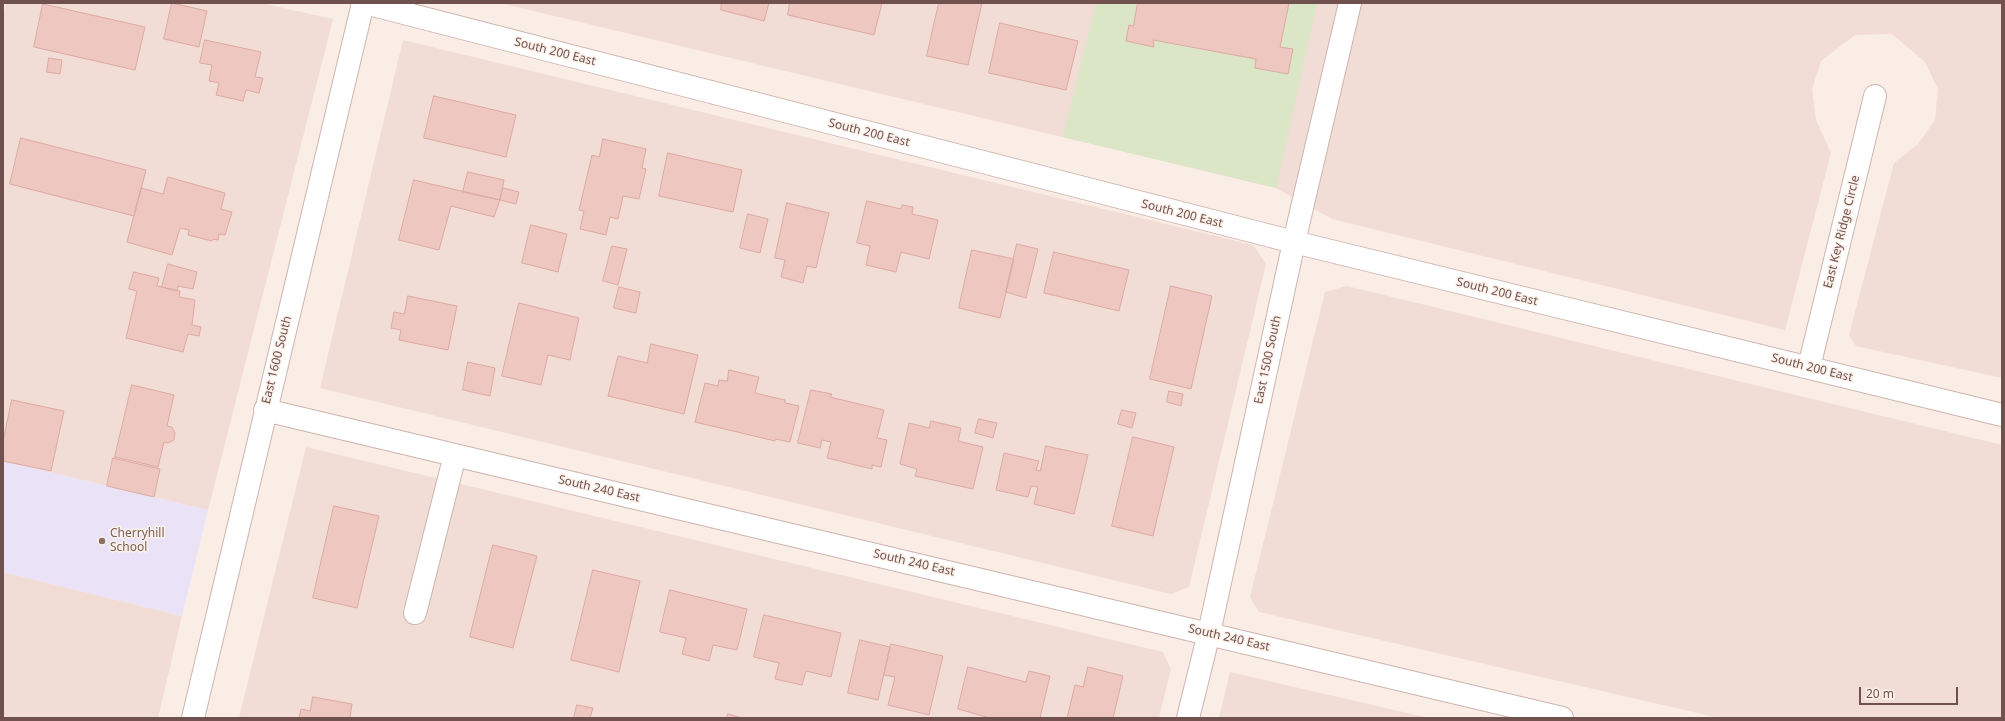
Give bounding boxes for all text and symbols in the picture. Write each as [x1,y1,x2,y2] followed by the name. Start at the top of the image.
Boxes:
[513,35,597,69] street label: South 200 East
[827,116,911,150] street label: South 200 East
[1821,174,1863,290] street label: East Key Ridge Circle
[1140,197,1224,231] street label: South 200 East
[1455,275,1539,309] street label: South 200 East
[1252,314,1284,406] street label: East 1500 South
[259,315,295,405] street label: East 1600 South
[1770,351,1854,385] street label: South 200 East
[557,473,641,505] street label: South 240 East
[110,527,165,555] place label: Cherryhill School
[97,536,107,546] marker: Cherryhill School
[872,547,956,579] street label: South 240 East
[1187,622,1271,654] street label: South 240 East
[1861,679,1960,705] scale bar
[1866,685,1894,702] text: 20 m

